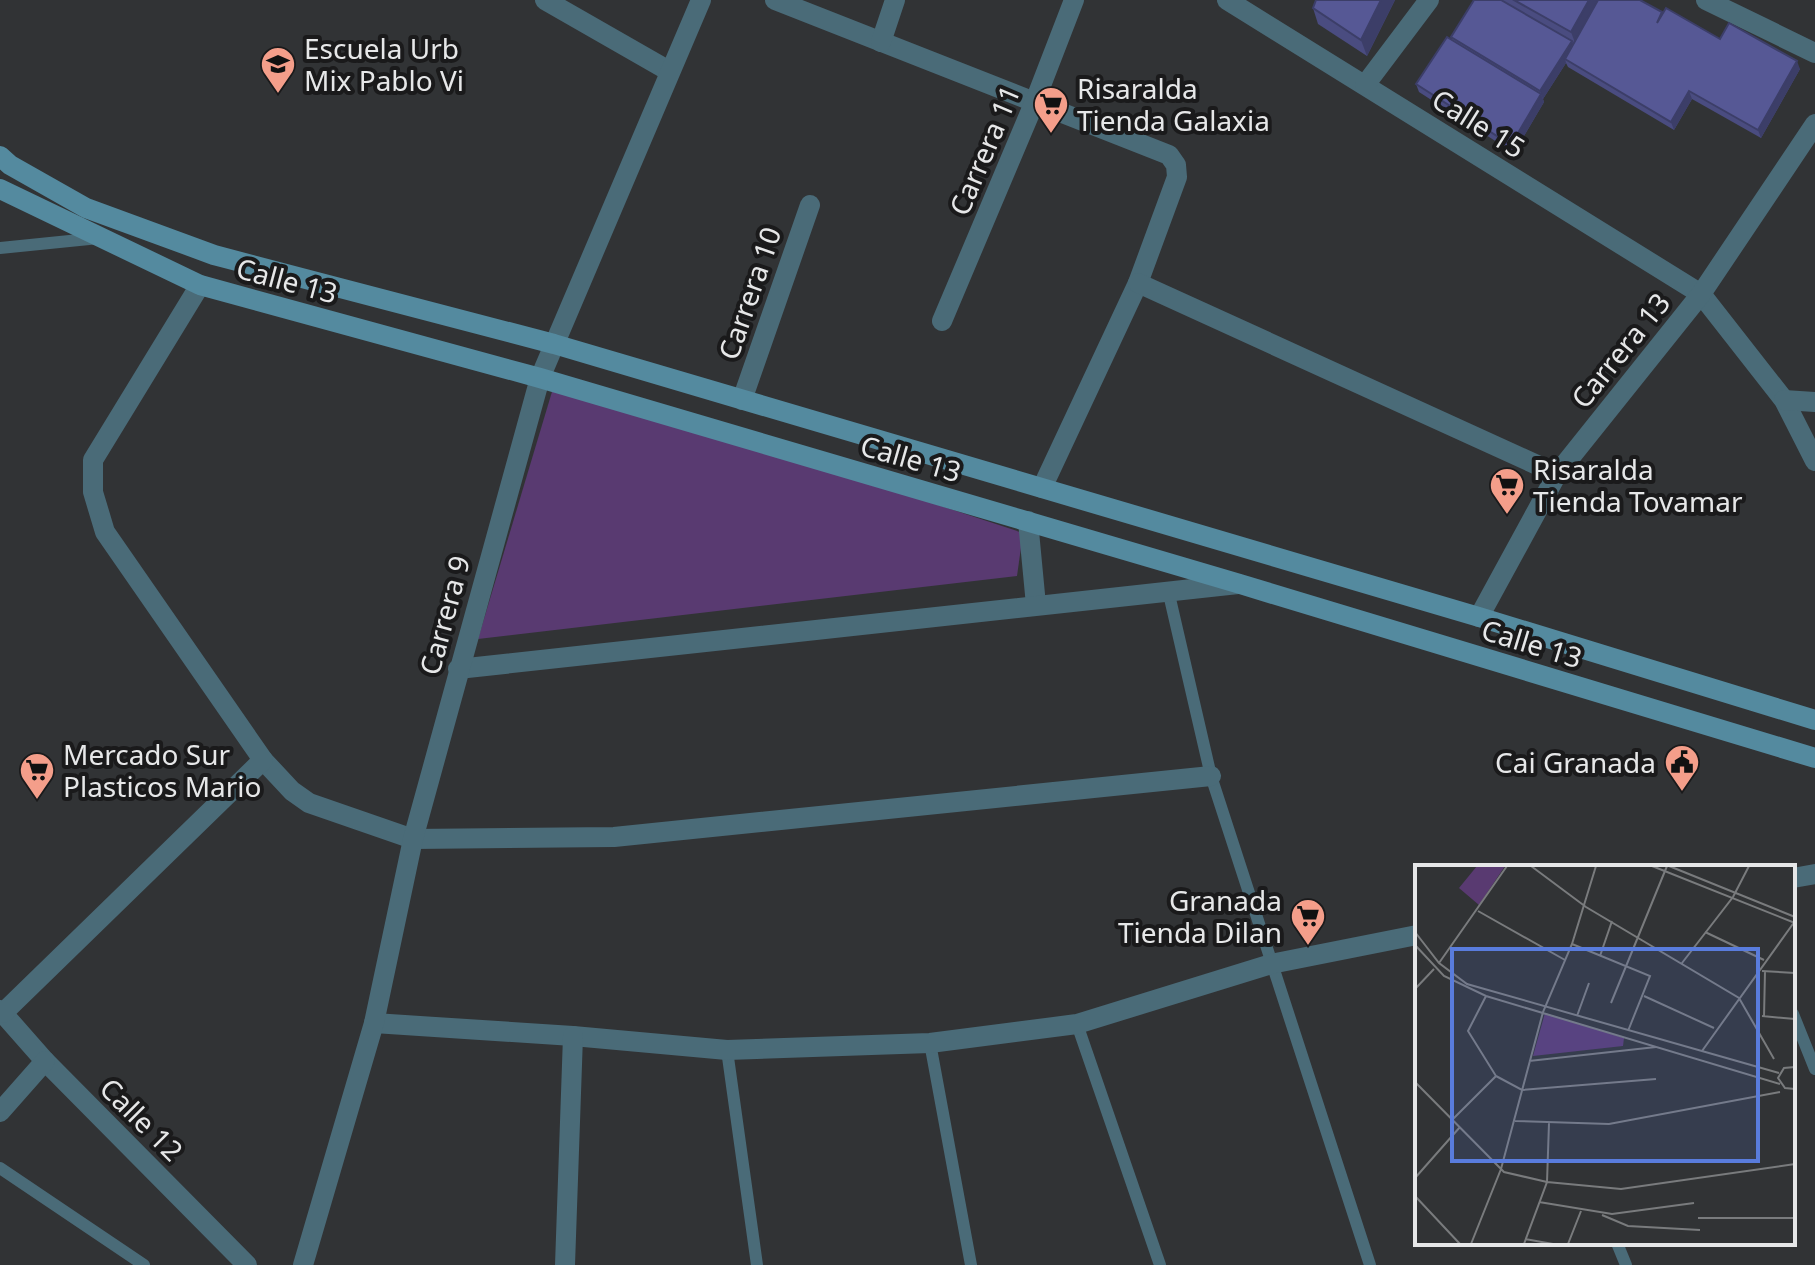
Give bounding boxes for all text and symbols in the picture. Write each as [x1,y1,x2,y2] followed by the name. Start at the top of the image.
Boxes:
[304,29,464,99] place label: Escuela Urb Mix Pablo Vi
[259,45,297,95] school or university icon: Escuela Urb Mix Pablo Vi
[1077,69,1270,139] place label: Risaralda Tienda Galaxia
[940,79,1028,221] street label: Carrera 11
[1425,80,1533,166] street label: Calle 15
[1032,85,1070,135] supermarket icon: Risaralda Tienda Galaxia
[709,222,789,364] street label: Carrera 10
[232,248,342,312] street label: Calle 13
[1562,284,1678,416] street label: Carrera 13
[856,426,966,490] street label: Calle 13
[1533,450,1743,520] place label: Risaralda Tienda Tovamar
[1488,466,1526,516] supermarket icon: Risaralda Tienda Tovamar
[410,551,478,679] street label: Carrera 9
[1477,610,1587,676] street label: Calle 13
[63,735,262,805] place label: Mercado Sur Plasticos Mario
[1495,743,1656,781] place label: Cai Granada
[1663,743,1701,793] public building icon: Cai Granada
[18,751,56,801] supermarket icon: Mercado Sur Plasticos Mario
[1415,865,1795,1245] inset map
[1118,881,1282,951] place label: Granada Tienda Dilan
[1289,897,1327,947] supermarket icon: Granada Tienda Dilan
[92,1069,192,1169] street label: Calle 12

